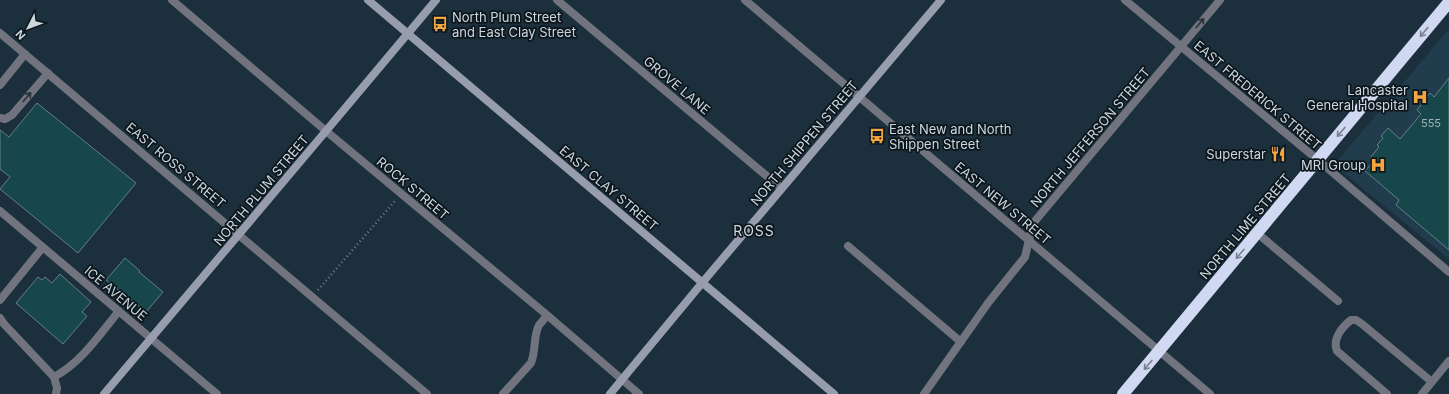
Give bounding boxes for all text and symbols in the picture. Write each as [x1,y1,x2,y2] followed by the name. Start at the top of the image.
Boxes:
[8,8,48,48] north arrow
[452,9,576,40] place label: North Plum Street and East Clay Street
[431,15,449,33] bus stop icon: North Plum Street and East Clay Street
[1196,18,1205,29] one-way arrow
[13,27,29,42] text: N
[1420,27,1429,38] one-way arrow
[1191,37,1325,153] street label: EAST FREDERICK STREET
[640,53,714,117] street label: GROVE LANE
[1027,64,1153,210] street label: NORTH JEFFERSON STREET
[747,77,861,209] street label: NORTH SHIPPEN STREET
[1306,82,1408,113] place label: Lancaster General Hospital
[1411,88,1429,106] hospital icon: Lancaster General Hospital
[23,91,32,102] one-way arrow
[1421,116,1441,130] house number: 555
[123,119,229,211] street label: EAST ROSS STREET
[889,121,1012,152] place label: East New and North Shippen Street
[868,127,886,145] bus stop icon: East New and North Shippen Street
[1337,127,1345,138] one-way arrow
[210,131,312,249] street label: NORTH PLUM STREET
[557,142,661,234] street label: EAST CLAY STREET
[1269,145,1287,163] restaurant icon: Superstar
[1206,146,1266,162] place label: Superstar
[374,153,452,223] street label: ROCK STREET
[1369,156,1387,174] hospital icon: MRI Group
[1301,157,1366,173] place label: MRI Group
[952,158,1054,248] street label: EAST NEW STREET
[1196,170,1294,282] street label: NORTH LIME STREET
[733,222,775,239] district label: ROSS
[1235,248,1244,259] one-way arrow
[82,262,150,324] street label: ICE AVENUE
[1143,359,1152,370] one-way arrow

